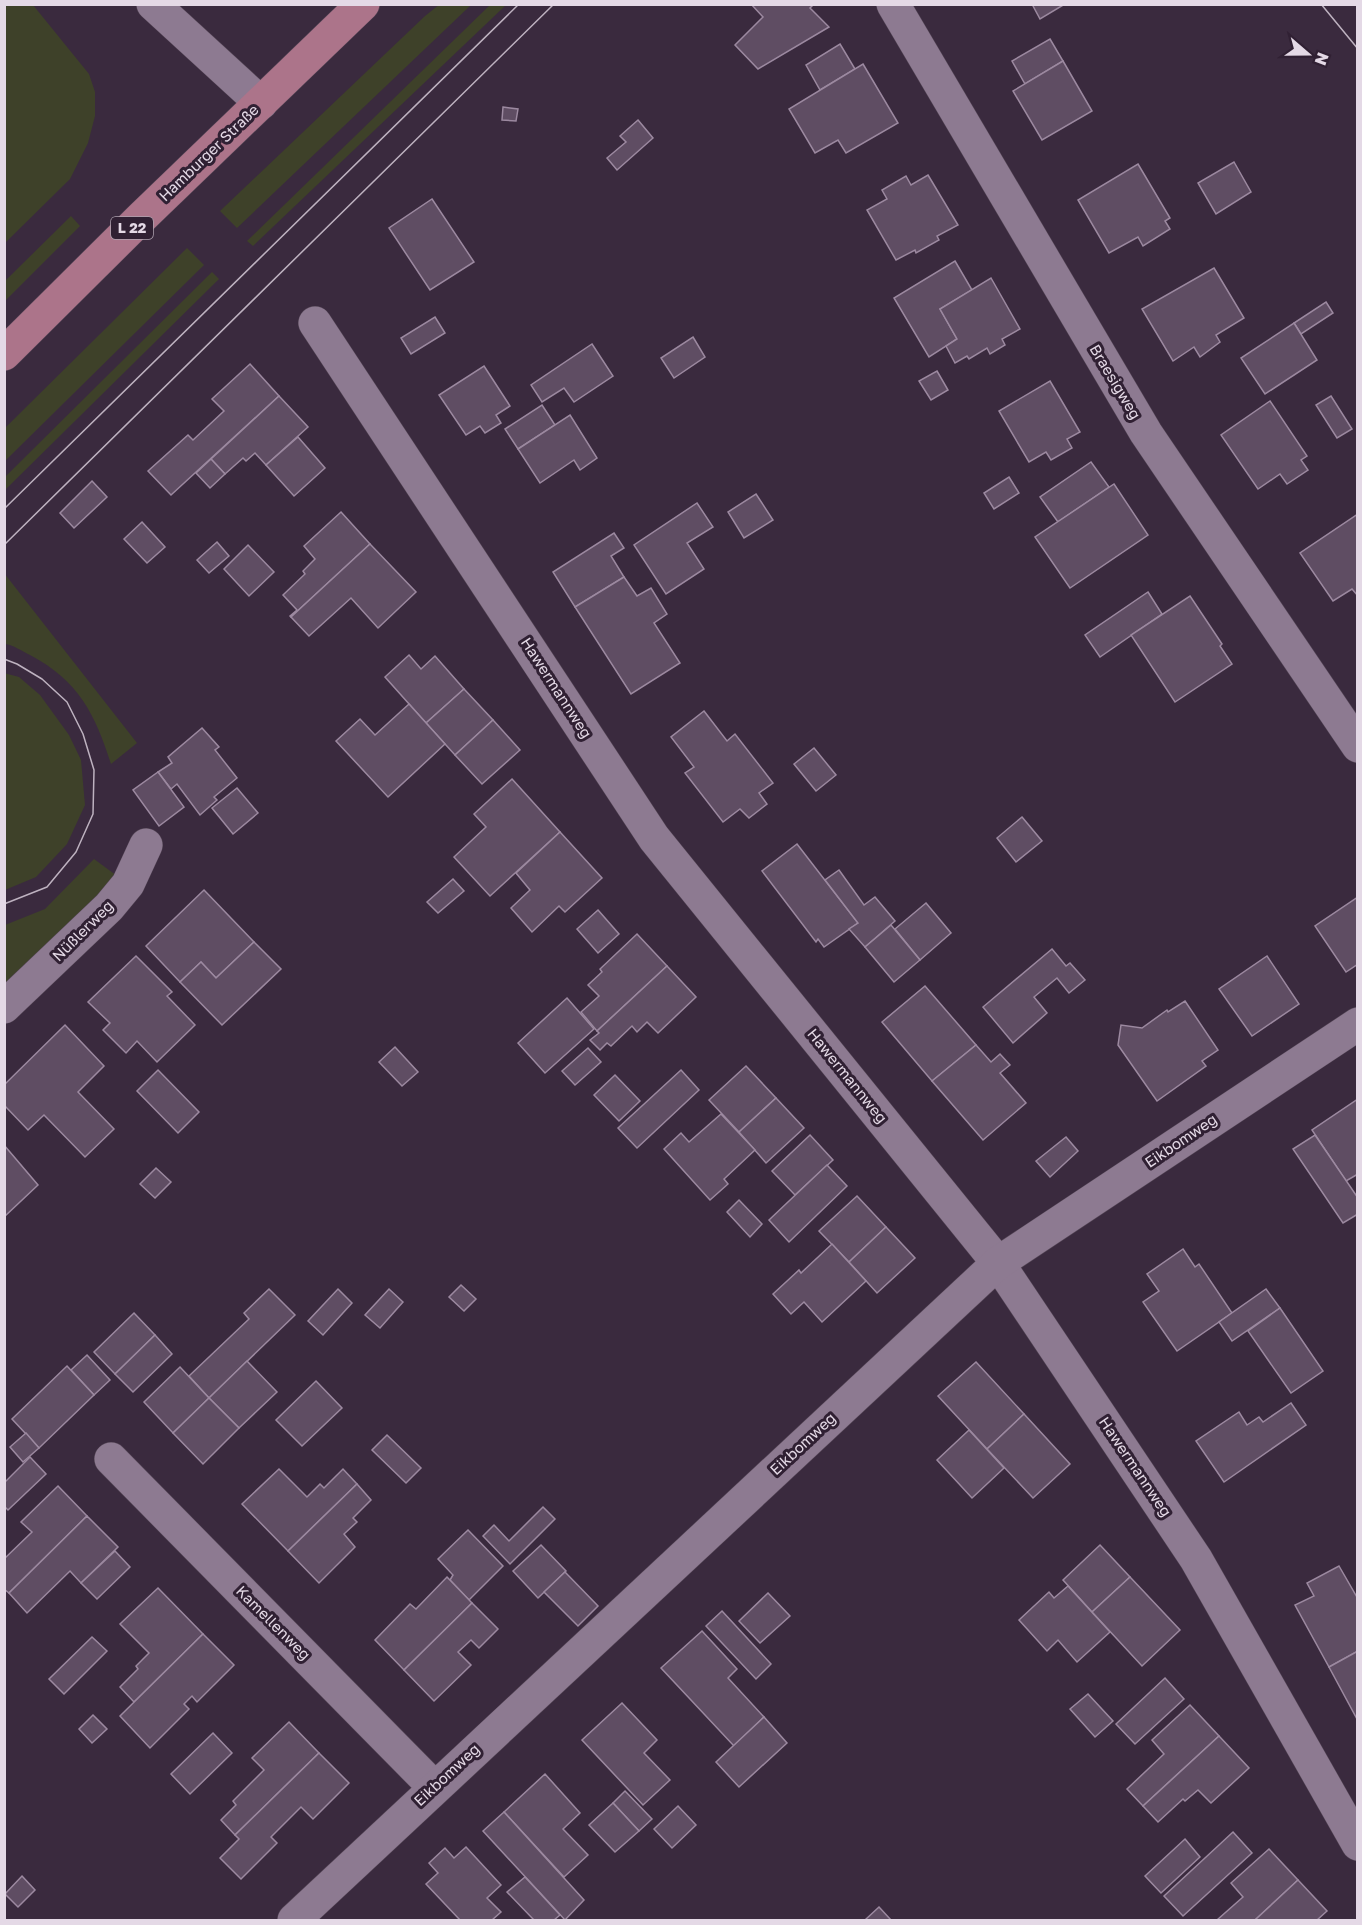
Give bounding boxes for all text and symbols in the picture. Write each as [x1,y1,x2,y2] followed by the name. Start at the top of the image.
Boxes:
[1278,24,1338,84] north arrow
[1311,50,1334,68] text: N
[155,100,262,204] street label: Hamburger Straße
[111,217,153,239] road number: L 22
[1086,341,1145,422] street label: Braesigweg
[518,634,596,741] street label: Hawermannweg
[48,896,116,964] street label: Nüßlerweg
[804,1025,891,1126] street label: Hawermannweg
[1141,1110,1220,1171] street label: Eikbomweg
[766,1408,839,1478] street label: Eikbomweg
[1096,1413,1176,1520] street label: Hawermannweg
[233,1581,315,1663] street label: Kamellenweg
[410,1739,483,1809] street label: Eikbomweg

